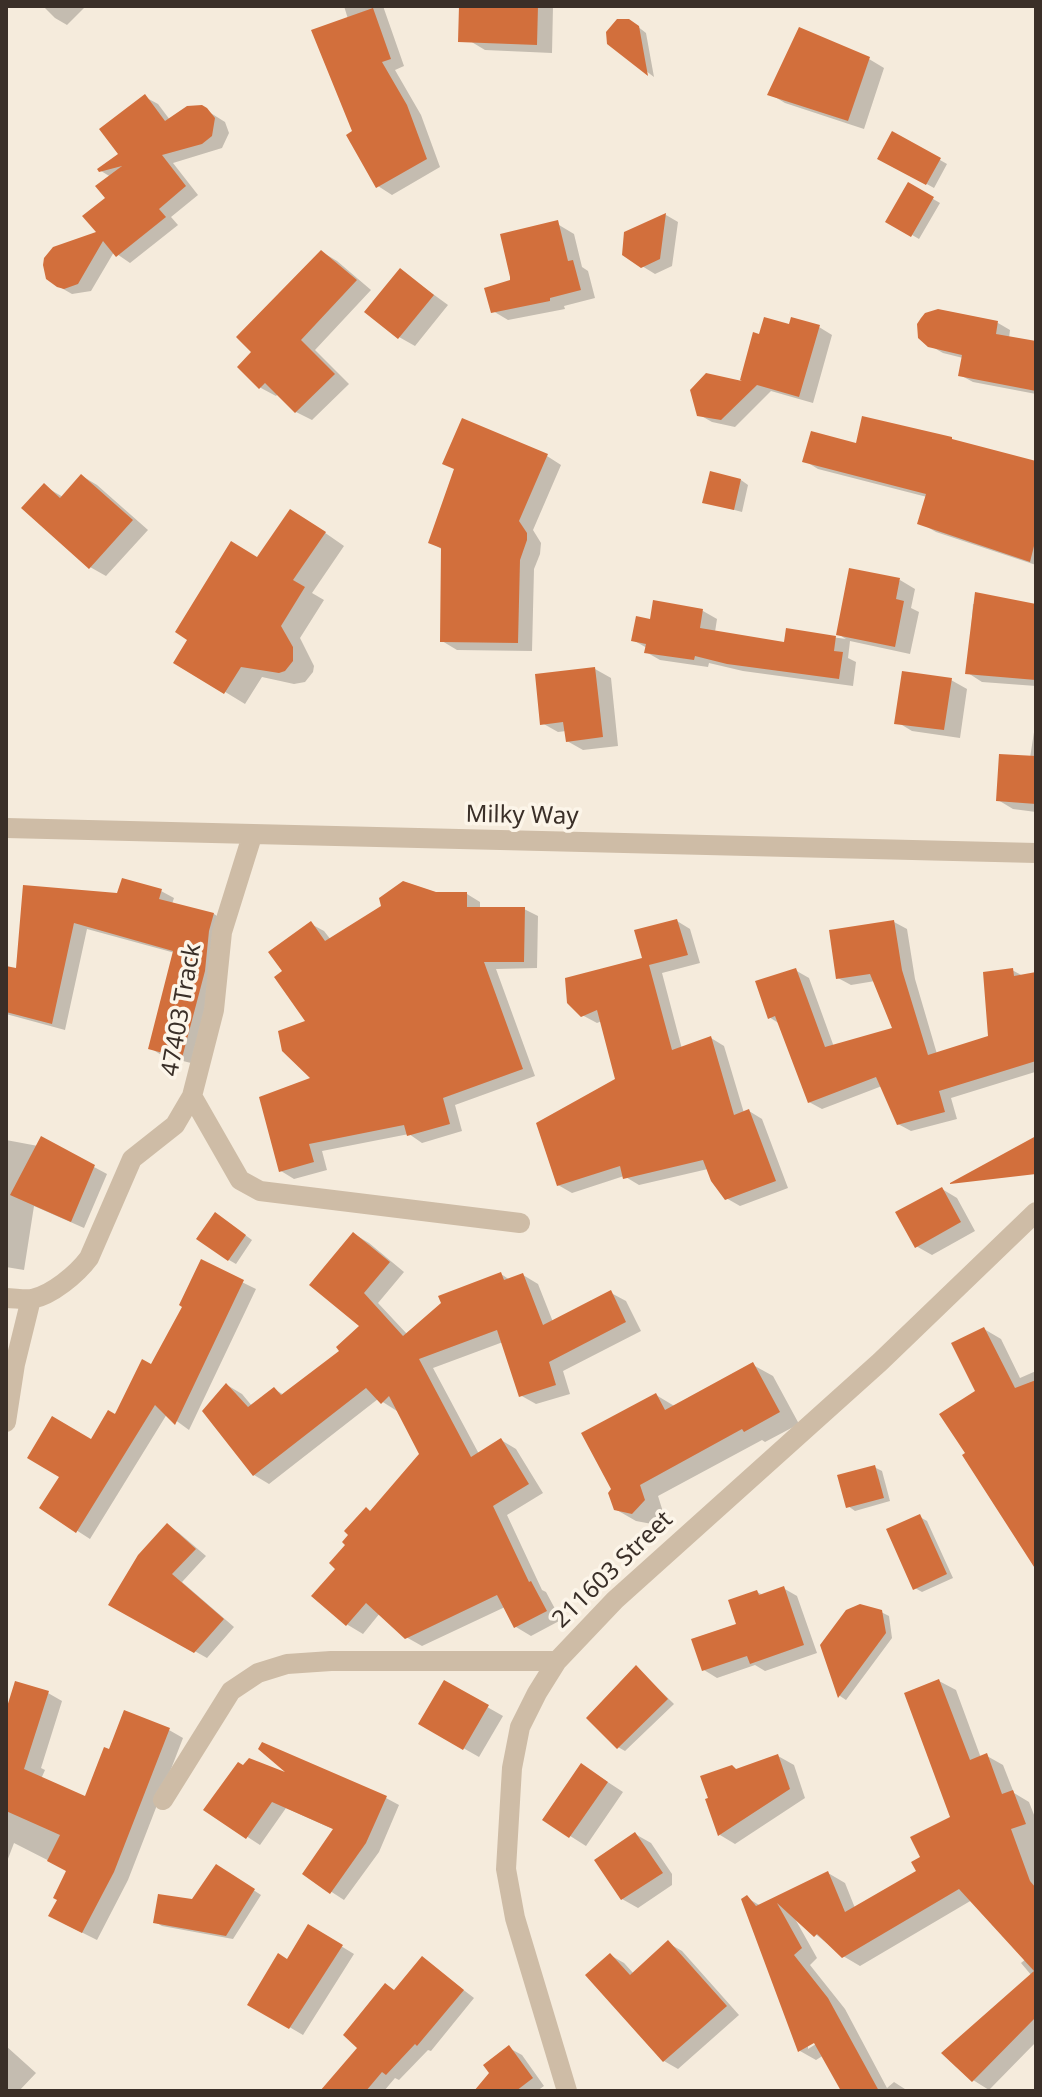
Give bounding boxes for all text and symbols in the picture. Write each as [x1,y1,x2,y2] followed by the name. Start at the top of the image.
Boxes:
[465,801,579,831] street label: Milky Way
[156,941,208,1079] street label: 47403 Track
[547,1506,679,1634] street label: 211603 Street

